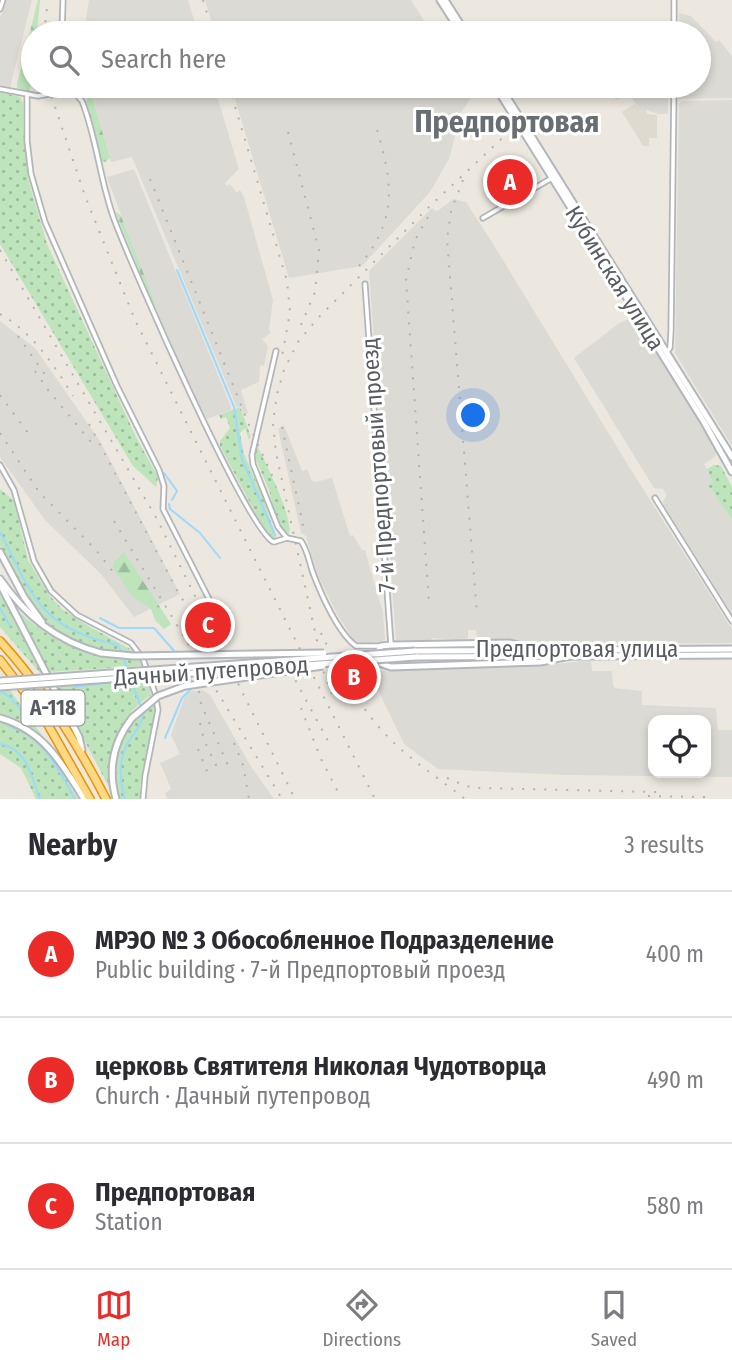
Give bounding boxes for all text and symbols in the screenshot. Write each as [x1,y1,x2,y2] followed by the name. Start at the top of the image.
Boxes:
[21,21,711,98] search box
[45,41,83,79] icon: search
[101,44,226,75] text: Search here
[414,104,600,140] district label: Предпортовая
[487,156,533,208] pin: A
[559,201,671,355] street label: Кубинская улица
[355,337,401,593] street label: 7-й Предпортовый проезд
[456,398,490,432] your location
[185,599,231,651] pin: C
[476,635,678,663] street label: Предпортовая улица
[112,650,309,692] street label: Дачный путепровод
[331,651,377,703] pin: B
[22,690,84,726] road number: А-118
[648,715,711,778] map controls
[648,715,711,778] button: locate
[28,827,117,863] text: Nearby
[624,831,704,859] text: 3 results
[95,925,554,956] text: МРЭО № 3 Обособленное Подразделение
[45,940,57,968] text: A
[646,940,704,968] text: 400 m
[95,956,505,984] text: Public building · 7-й Предпортовый проезд
[95,1051,546,1082] text: церковь Святителя Николая Чудотворца
[45,1066,57,1094] text: B
[647,1066,704,1094] text: 490 m
[95,1082,370,1110] text: Church · Дачный путепровод
[95,1177,255,1208] text: Предпортовая
[45,1192,57,1220] text: C
[647,1192,704,1220] text: 580 m
[95,1208,163,1236] text: Station
[95,1286,133,1351] tab: Map
[323,1286,401,1351] tab: Directions
[591,1286,637,1351] tab: Saved

